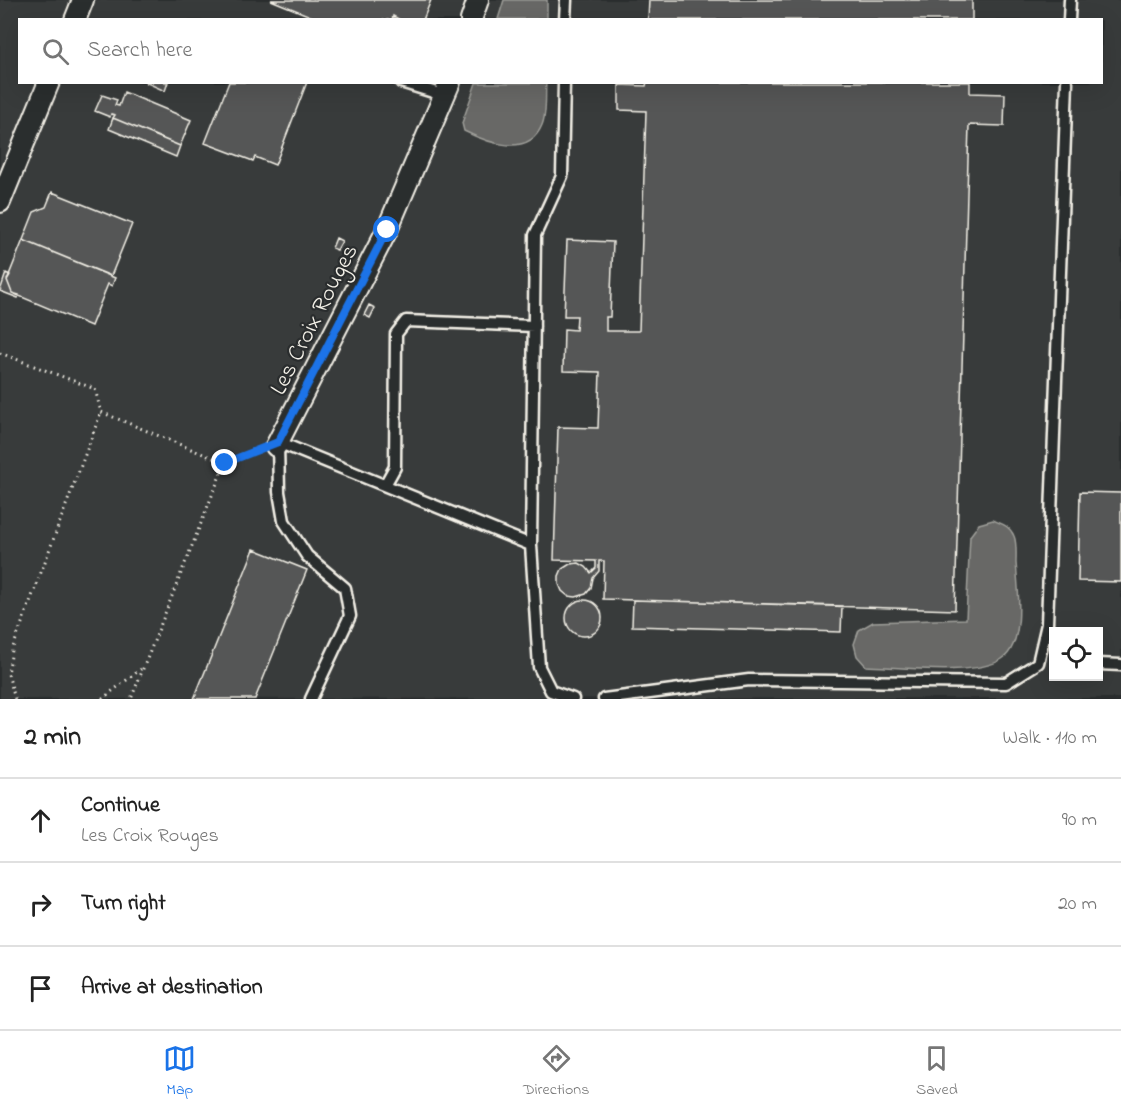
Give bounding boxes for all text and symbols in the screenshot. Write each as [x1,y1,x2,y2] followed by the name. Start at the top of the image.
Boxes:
[18,18,1103,84] search box
[39,35,72,68] icon: search
[87,35,192,67] text: Search here
[373,216,399,242] route start
[262,239,368,402] street label: Les Croix Rouges
[211,449,237,475] route end
[1049,627,1103,681] map controls
[1049,627,1103,681] button: locate
[24,719,81,757] text: 2 min
[1002,724,1097,753] text: Walk · 110 m
[81,790,160,822] text: Continue
[24,804,57,837] icon: ahead
[1062,806,1097,835] text: 90 m
[81,822,219,851] text: Les Croix Rouges
[24,888,57,921] icon: right
[81,888,166,920] text: Turn right
[1058,890,1097,919] text: 20 m
[24,972,57,1005] icon: arrive
[81,972,263,1004] text: Arrive at destination
[163,1042,196,1102] tab: Map
[523,1042,589,1102] tab: Directions
[916,1042,958,1102] tab: Saved

